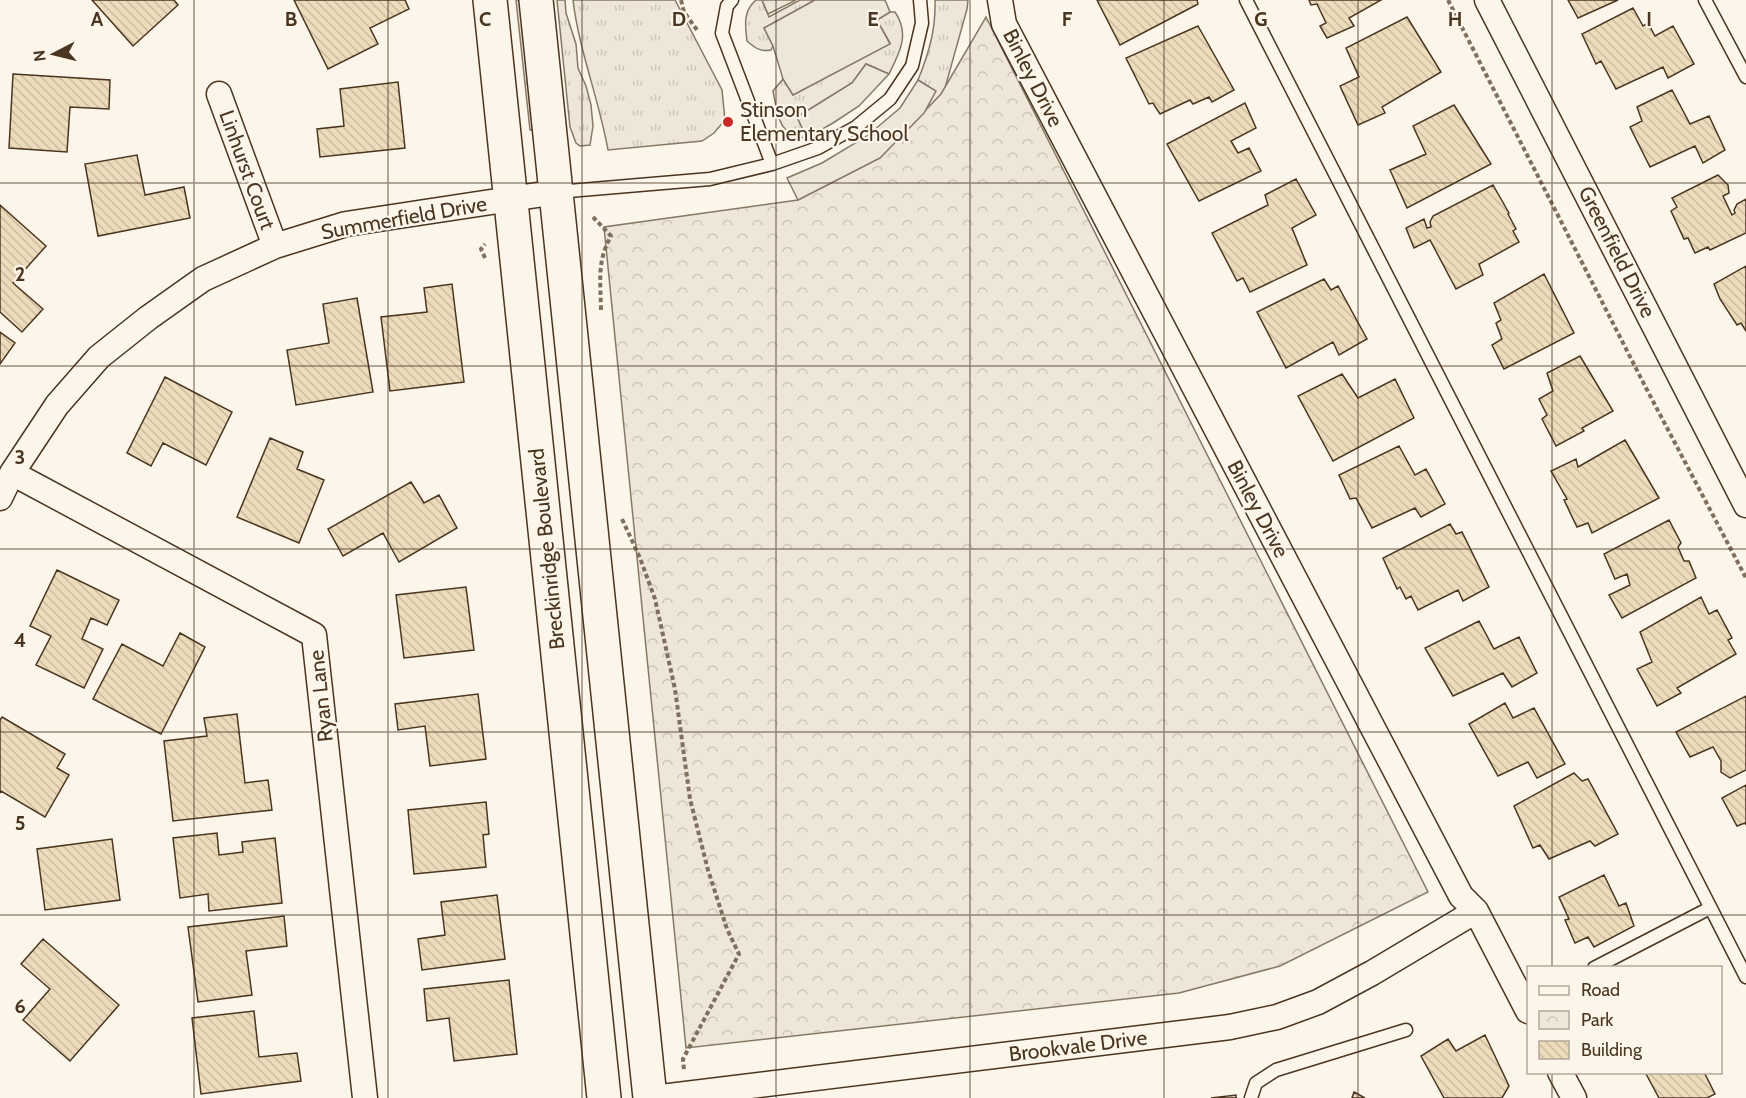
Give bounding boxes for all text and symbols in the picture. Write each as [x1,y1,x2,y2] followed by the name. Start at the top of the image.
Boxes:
[91,7,104,31] text: A
[285,7,297,31] text: B
[479,7,491,31] text: C
[672,7,686,31] text: D
[867,7,879,31] text: E
[1062,7,1073,31] text: F
[1254,7,1268,31] text: G
[1448,7,1462,31] text: H
[1646,7,1652,31] text: I
[24,24,84,84] north arrow
[998,25,1069,131] street label: Binley Drive
[29,49,50,63] text: N
[740,97,908,146] place label: Stinson Elementary School
[214,107,281,233] street label: Linhurst Court
[721,115,735,129] marker: Stinson Elementary School
[1574,182,1661,322] street label: Greenfield Drive
[319,191,489,244] street label: Summerfield Drive
[15,262,25,286] text: 2
[15,445,25,469] text: 3
[523,447,570,651] street label: Breckinridge Boulevard
[1222,456,1295,562] street label: Binley Drive
[14,628,26,652] text: 4
[303,648,338,743] street label: Ryan Lane
[15,811,25,835] text: 5
[1527,966,1722,1074] legend
[1581,979,1620,1001] text: Road
[14,994,26,1018] text: 6
[1581,1009,1614,1031] text: Park
[1007,1025,1149,1066] street label: Brookvale Drive
[1581,1039,1643,1061] text: Building

